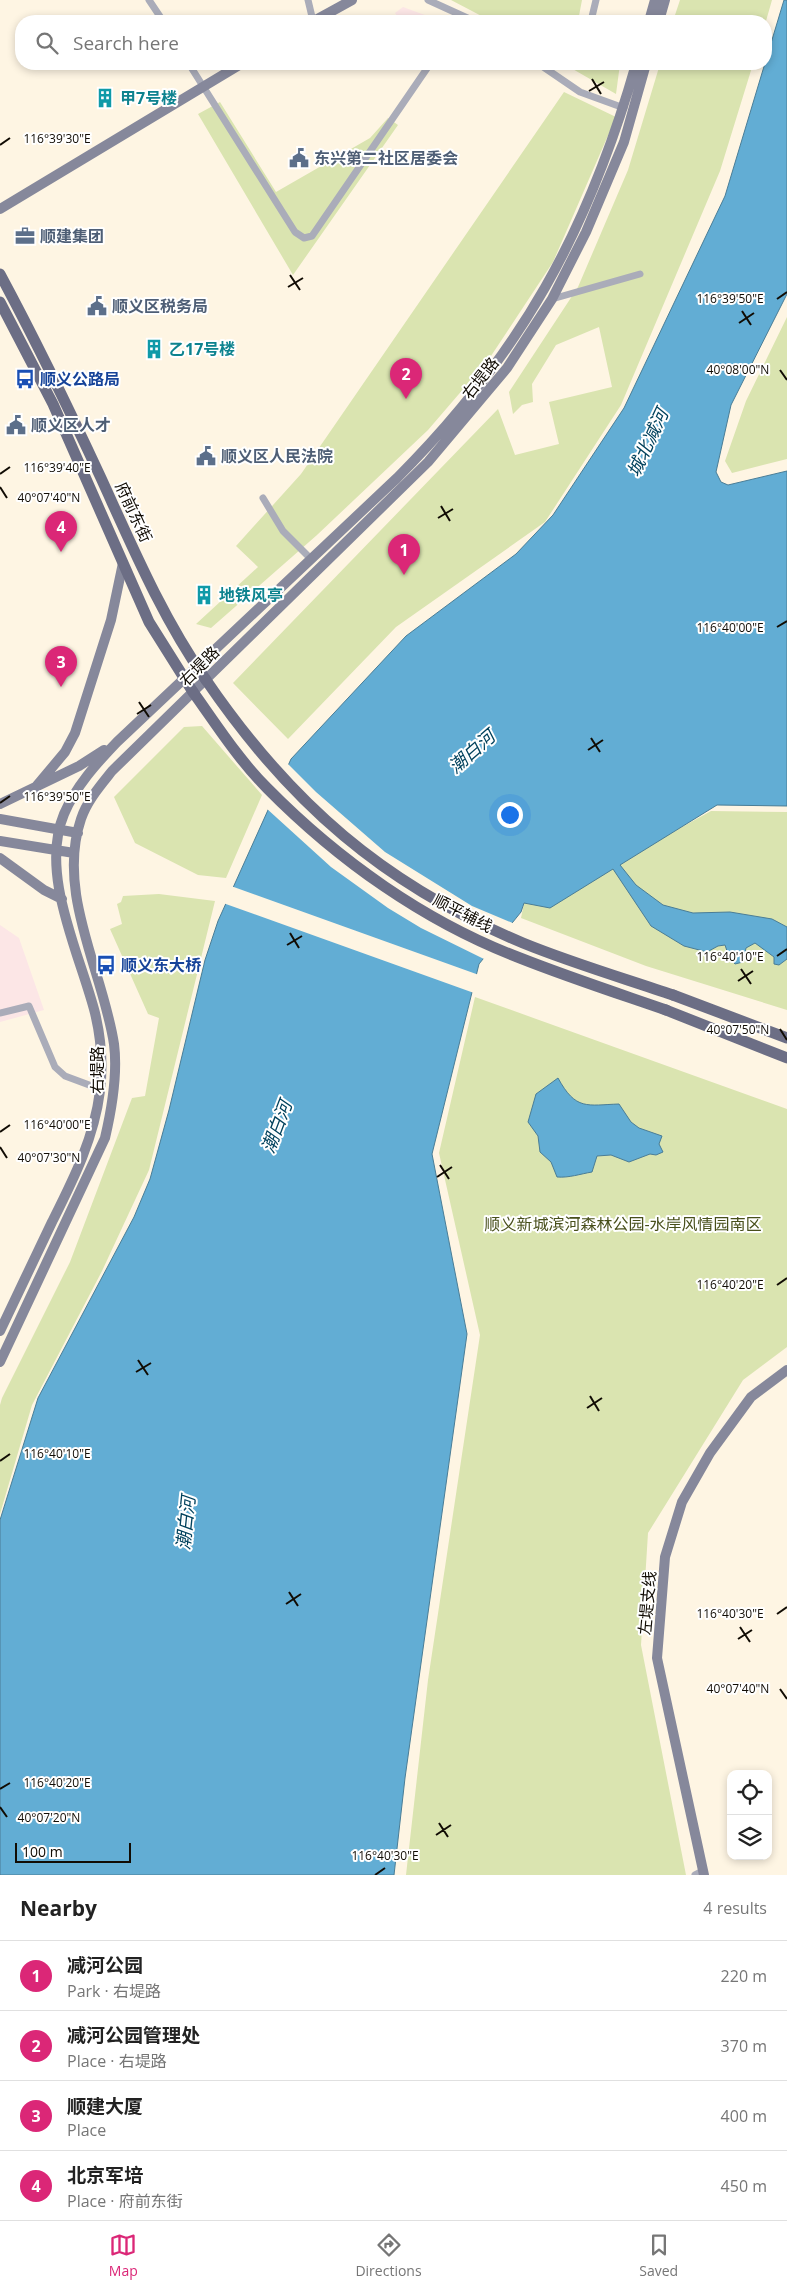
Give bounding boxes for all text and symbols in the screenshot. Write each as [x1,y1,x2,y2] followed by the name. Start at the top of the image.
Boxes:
[15,15,772,70] search box
[33,29,61,57] icon: search
[73,30,179,56] text: Search here
[94,87,116,109] building icon: 甲7号楼
[120,87,177,109] place label: 甲7号楼
[23,130,91,147] text: 116°39'30"E
[288,147,310,169] public building icon: 东兴第二社区居委会
[314,147,458,169] place label: 东兴第二社区居委会
[14,225,36,247] office icon: 顺建集团
[40,225,104,247] place label: 顺建集团
[696,290,764,307] text: 116°39'50"E
[86,295,108,317] public building icon: 顺义区税务局
[112,295,208,317] place label: 顺义区税务局
[143,338,165,360] building icon: 乙17号楼
[169,338,235,360] place label: 乙17号楼
[457,352,503,404] street label: 右堤路
[390,358,422,399] pin: 2
[707,361,769,378] text: 40°08'00"N
[14,368,36,390] bus stop icon: 顺义公路局
[40,368,120,390] place label: 顺义公路局
[621,402,674,480] water label: 城北减河
[5,414,27,436] public building icon: 顺义区人才
[31,414,111,436] place label: 顺义区人才
[195,445,217,467] public building icon: 顺义区人民法院
[221,445,333,467] place label: 顺义区人民法院
[23,459,91,476] text: 116°39'40"E
[111,478,157,546] street label: 府前东街
[18,489,80,506] text: 40°07'40"N
[45,511,77,552] pin: 4
[388,534,420,575] pin: 1
[193,584,215,606] building icon: 地铁风亭
[219,584,283,606] place label: 地铁风亭
[696,619,764,636] text: 116°40'00"E
[174,641,224,691] street label: 右堤路
[45,646,77,687] pin: 3
[443,723,502,778] water label: 潮白河
[23,788,91,805] text: 116°39'50"E
[497,802,523,828] your location
[429,889,497,937] street label: 顺平辅线
[696,948,764,965] text: 116°40'10"E
[95,954,117,976] bus stop icon: 顺义东大桥
[121,954,202,976] place label: 顺义东大桥
[707,1021,769,1038] text: 40°07'50"N
[86,1046,108,1094] street label: 右堤路
[255,1094,298,1156] water label: 潮白河
[23,1116,91,1133] text: 116°40'00"E
[18,1149,80,1166] text: 40°07'30"N
[484,1213,762,1235] park label: 顺义新城滨河森林公园-水岸风情园南区
[696,1276,764,1293] text: 116°40'20"E
[23,1445,91,1462] text: 116°40'10"E
[170,1492,200,1551] water label: 潮白河
[633,1570,661,1636] street label: 左堤支线
[696,1605,764,1622] text: 116°40'30"E
[707,1680,769,1697] text: 40°07'40"N
[727,1770,772,1860] map controls
[727,1770,772,1815] button: locate
[23,1774,91,1791] text: 116°40'20"E
[18,1809,80,1826] text: 40°07'20"N
[727,1815,772,1860] button: layers
[15,1840,131,1863] scale bar
[22,1842,63,1861] text: 100 m
[351,1847,419,1864] text: 116°40'30"E
[20,1894,97,1922] text: Nearby
[703,1897,767,1919] text: 4 results
[67,1952,143,1978] text: 减河公园
[31,1965,41,1987] text: 1
[721,1965,767,1987] text: 220 m
[67,1980,161,2002] text: Park · 右堤路
[67,2022,200,2048] text: 减河公园管理处
[31,2035,41,2057] text: 2
[721,2035,767,2057] text: 370 m
[67,2050,167,2072] text: Place · 右堤路
[67,2093,143,2119] text: 顺建大厦
[31,2105,41,2127] text: 3
[721,2105,767,2127] text: 400 m
[67,2119,106,2141] text: Place
[67,2162,143,2188] text: 北京军培
[31,2175,41,2197] text: 4
[721,2175,767,2197] text: 450 m
[67,2190,183,2212] text: Place · 府前东街
[109,2231,138,2280] tab: Map
[355,2231,422,2280] tab: Directions
[639,2231,678,2280] tab: Saved

